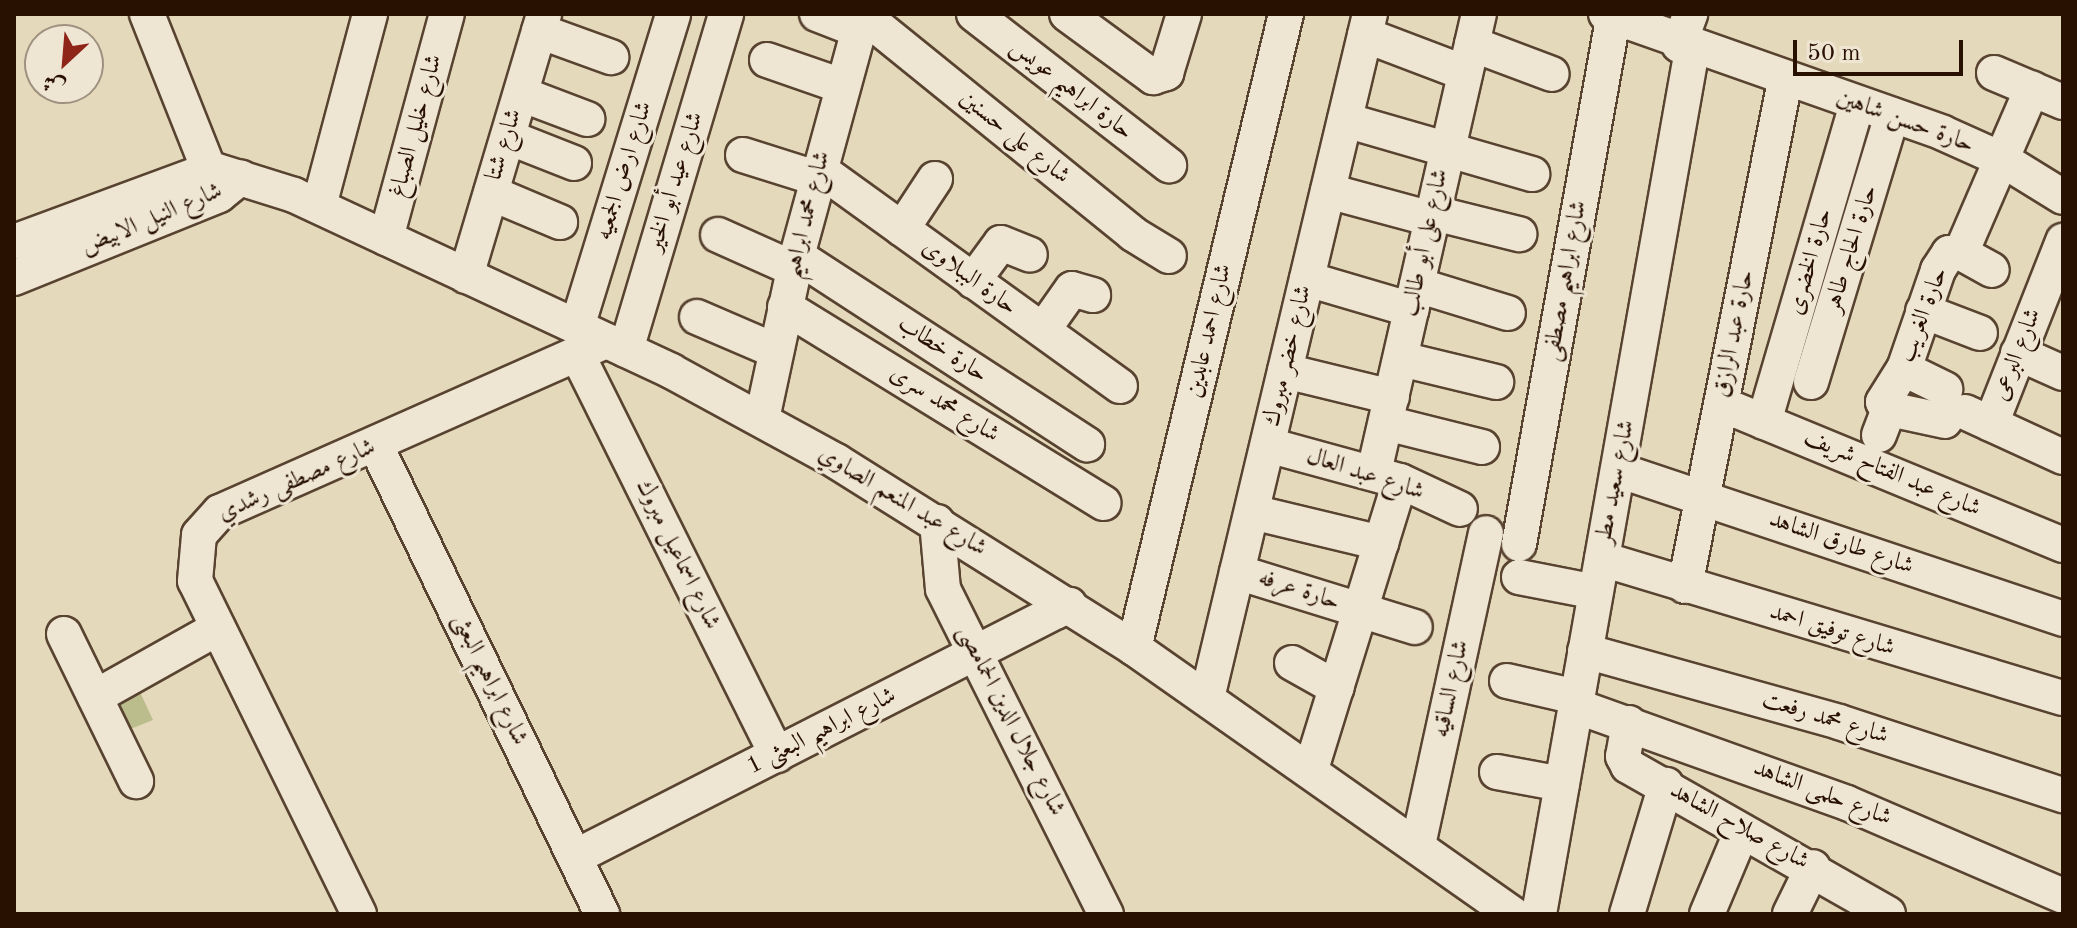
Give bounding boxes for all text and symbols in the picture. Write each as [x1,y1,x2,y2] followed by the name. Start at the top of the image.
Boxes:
[24,24,104,104] north arrow
[1797,24,1967,74] scale bar
[1004,33,1138,147] street label: حارة ابراهيم عويس
[1807,42,1861,66] text: 50 m
[384,51,450,201] street label: شارع خليل الصباغ
[40,69,69,98] text: ش
[1832,84,1978,160] street label: حارة حسن شاهين
[953,85,1075,191] street label: شارع على حسنين
[590,98,660,244] street label: شارع ارض الجمعيه
[481,106,529,184] street label: شارع شتا
[641,109,711,255] street label: شارع عيد أبو الخير
[778,148,838,282] street label: شارع محمد ابراهيم
[1396,167,1456,319] street label: شارع على أبو طالب
[77,177,227,263] street label: شارع النيل الابيض
[1819,182,1885,316] street label: حارة الحاج طاهر
[1538,198,1594,364] street label: شارع ابراهيم مصطفى
[1782,205,1840,319] street label: حارة الخضرى
[916,234,1022,322] street label: حارة الببلاوى
[1181,261,1239,401] street label: شارع احمد عابدين
[1893,264,1955,366] street label: حارة الغريب
[1709,268,1761,400] street label: حارة عبد الرازق
[1259,283,1319,429] street label: شارع خضر مبروك
[1987,305,2049,405] street label: شارع البرعى
[891,310,993,390] street label: حارة خطاب
[884,360,1004,450] street label: شارع محمد سرى
[1590,418,1642,546] street label: شارع سعيد مطر
[1799,424,1985,524] street label: شارع عبد الفتاح شريف
[214,433,380,529] street label: شارع مصطفى رشدي
[813,440,991,564] street label: شارع عبد المنعم الصاوي
[1303,442,1427,508] street label: شارع عبد العال
[628,475,726,635] street label: شارع اسماعيل مبروك
[1765,506,1917,582] street label: شارع طارق الشاهد
[1255,564,1343,618] street label: حارة عرفه
[1766,598,1898,664] street label: شارع توفيق احمد
[445,610,533,750] street label: شارع ابراهيم البعثى
[949,621,1071,821] street label: شارع جلال الدين الحمامصى
[1428,638,1476,740] street label: شارع الساقيه
[743,682,901,782] street label: شارع ابراهيم البعثى 1
[1758,686,1892,752] street label: شارع محمد رفعت
[1749,754,1895,834] street label: شارع حلمى الشاهد
[1664,777,1814,877] street label: شارع صلاح الشاهد

